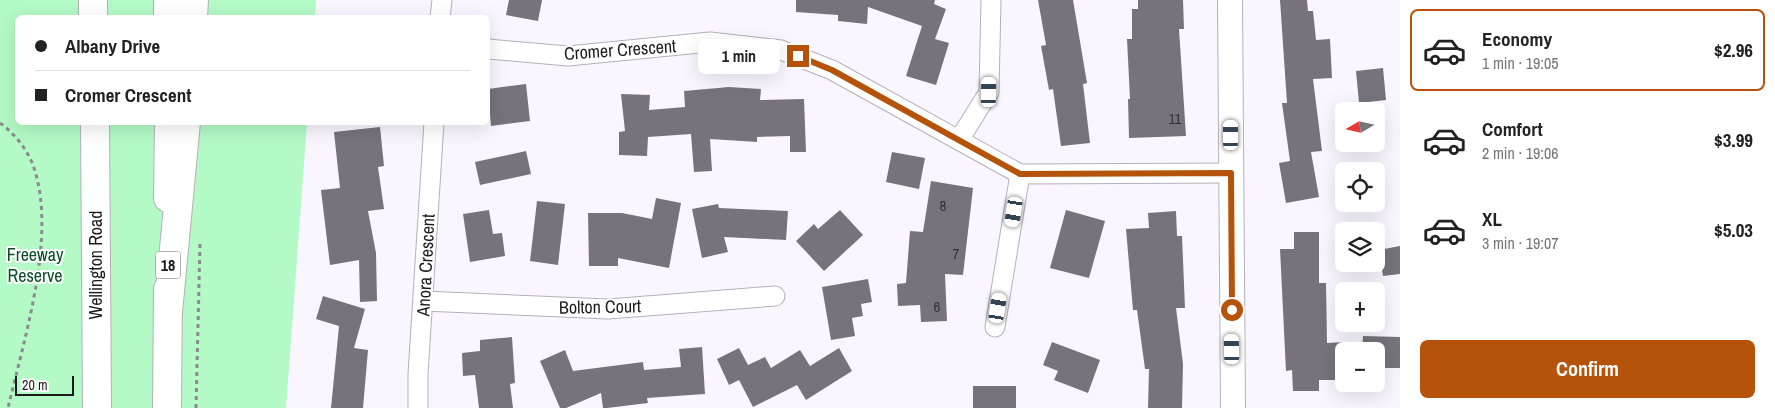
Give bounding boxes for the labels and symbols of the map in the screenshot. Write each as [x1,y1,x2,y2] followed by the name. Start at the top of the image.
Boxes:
[563,33,677,66] street label: Cromer Crescent
[698,38,780,74] callout: 1 min
[787,45,809,67] route end
[981,77,996,107] car
[1335,102,1385,152] north arrow
[1169,108,1182,129] house number: 11
[1223,120,1238,150] car
[940,195,947,216] house number: 8
[1004,196,1023,228] car
[83,211,108,319] street label: Wellington Road
[410,213,441,318] street label: Anora Crescent
[7,242,64,288] park label: Freeway Reserve
[953,243,960,264] house number: 7
[156,252,180,278] road number: 18
[988,292,1007,324] car
[559,293,641,320] street label: Bolton Court
[934,296,941,317] house number: 6
[1221,299,1243,321] route start
[1224,334,1239,364] car
[15,373,74,396] scale bar

